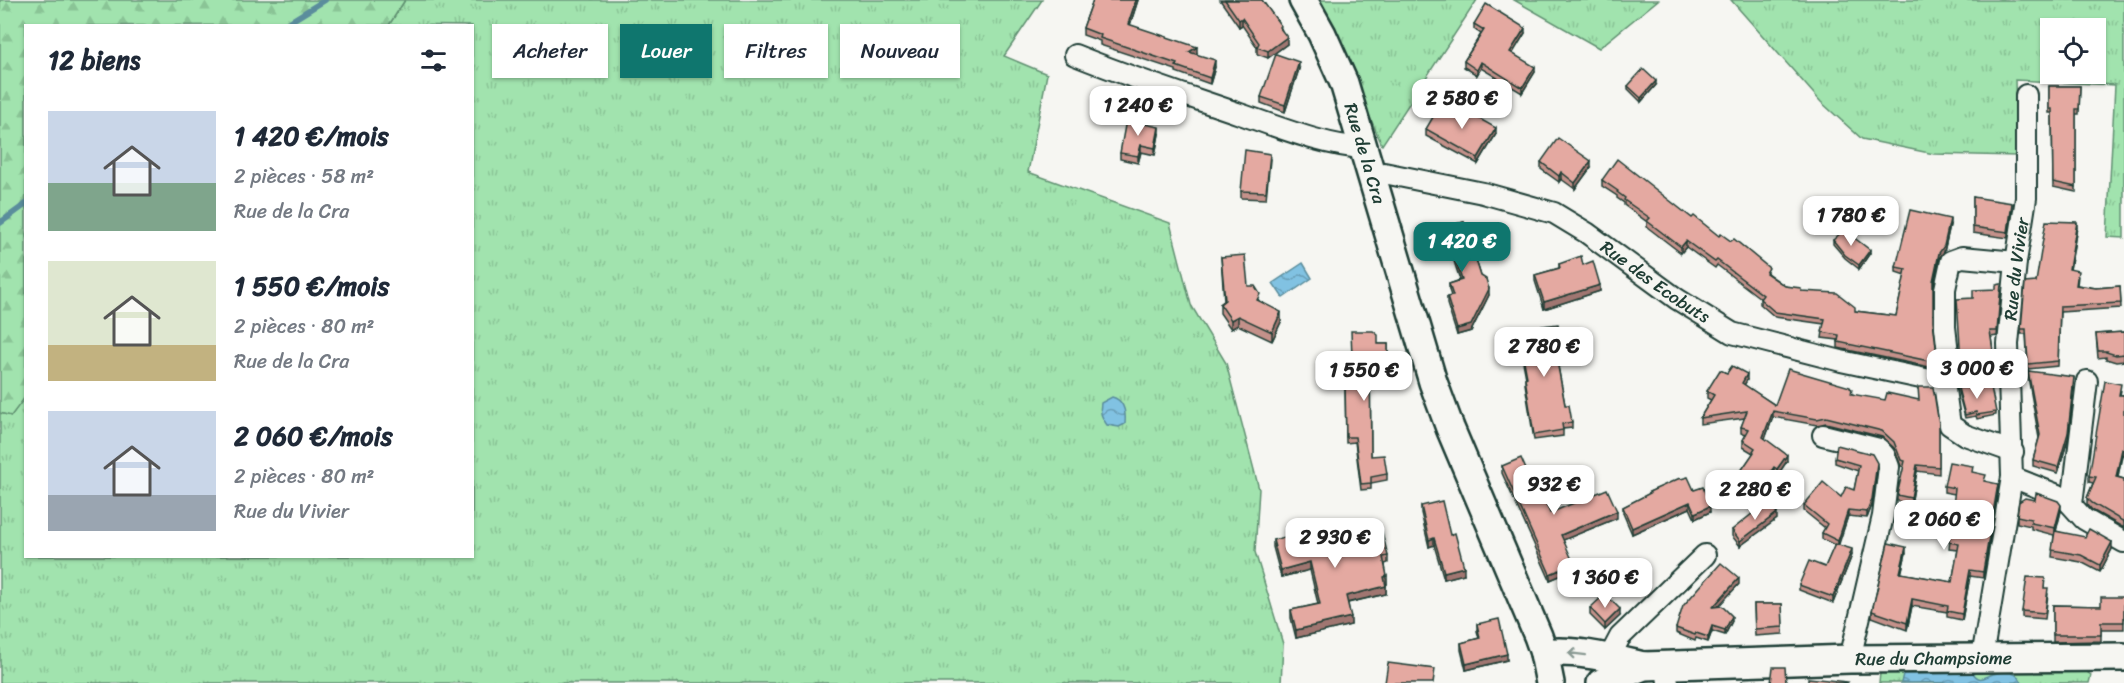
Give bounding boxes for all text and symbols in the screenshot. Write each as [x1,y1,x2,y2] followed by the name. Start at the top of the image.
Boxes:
[2040,18,2106,84] map controls
[2040,18,2106,84] button: locate
[492,24,608,78] chip: Acheter
[620,24,712,78] chip: Louer
[724,24,828,78] chip: Filtres
[840,24,960,78] chip: Nouveau
[48,37,140,83] text: 12 biens
[417,44,450,77] icon: filters
[1407,79,1517,130] pin: 2 580 €
[1426,81,1498,116] text: 2 580 €
[1083,86,1193,137] pin: 1 240 €
[1104,88,1172,123] text: 1 240 €
[1335,99,1395,209] street label: Rue de la Cra
[234,113,389,159] text: 1 420 €/mois
[96,135,168,207] icon: home
[234,159,374,194] text: 2 pièces · 58 m²
[234,194,349,229] text: Rue de la Cra
[1796,196,1906,247] pin: 1 780 €
[1817,198,1885,233] text: 1 780 €
[1994,214,2039,322] street label: Rue du Vivier
[1407,222,1517,273] pin: 1 420 €
[1428,224,1496,259] text: 1 420 €
[1593,232,1717,332] street label: Rue des Ecobuts
[234,263,389,309] text: 1 550 €/mois
[96,285,168,357] icon: home
[234,309,374,344] text: 2 pièces · 80 m²
[1489,327,1599,378] pin: 2 780 €
[1508,329,1580,364] text: 2 780 €
[234,344,349,379] text: Rue de la Cra
[1922,349,2032,400] pin: 3 000 €
[1309,351,1419,402] pin: 1 550 €
[1941,351,2013,386] text: 3 000 €
[1329,353,1399,388] text: 1 550 €
[234,413,393,459] text: 2 060 €/mois
[96,435,168,507] icon: home
[234,459,374,494] text: 2 pièces · 80 m²
[1512,465,1596,516] pin: 932 €
[1527,467,1581,502] text: 932 €
[1700,470,1810,521] pin: 2 280 €
[1719,472,1791,507] text: 2 280 €
[234,494,349,529] text: Rue du Vivier
[1889,500,1999,551] pin: 2 060 €
[1908,502,1980,537] text: 2 060 €
[1280,518,1390,569] pin: 2 930 €
[1299,520,1371,555] text: 2 930 €
[1550,558,1660,609] pin: 1 360 €
[1571,560,1639,595] text: 1 360 €
[1855,642,2012,675] street label: Rue du Champsiome
[1567,649,1587,660] one-way arrow

